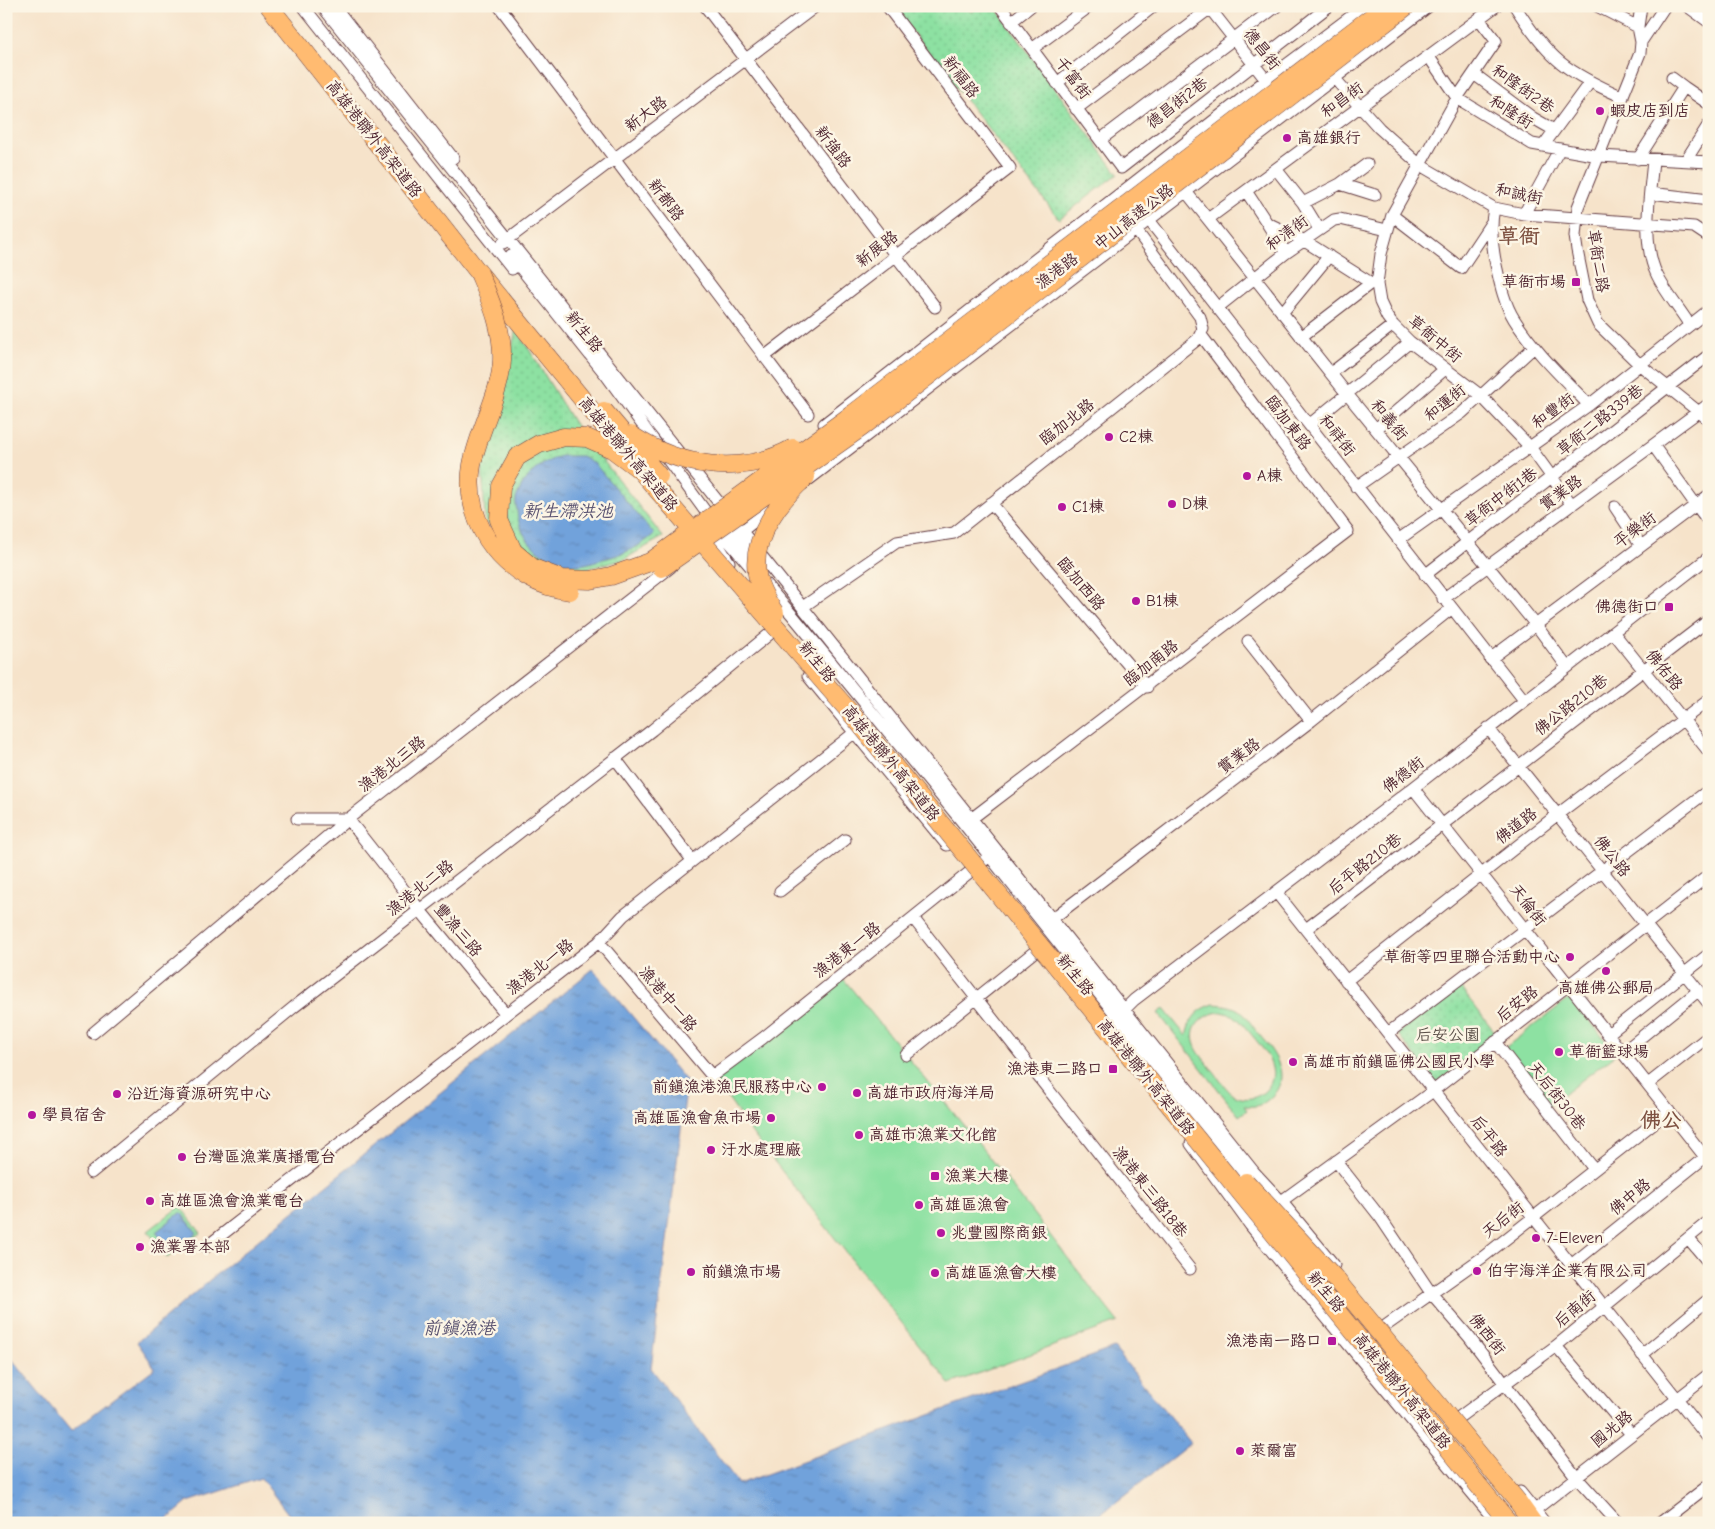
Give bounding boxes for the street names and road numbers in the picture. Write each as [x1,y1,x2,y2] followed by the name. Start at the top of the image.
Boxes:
[1240,25,1284,73] street label: 德昌街
[939,52,983,102] street label: 新福路
[1051,53,1095,103] street label: 千富街
[1488,60,1558,118] street label: 和隆街2巷
[1143,74,1211,132] street label: 德昌街2巷
[323,77,425,201] street label: 高雄港聯外高架道路
[1317,79,1367,121] street label: 和昌街
[1486,91,1536,133] street label: 和隆街
[621,92,671,136] street label: 新大路
[811,122,855,172] street label: 新強路
[644,175,688,225] street label: 新都路
[1091,180,1177,254] street label: 中山高速公路
[1494,180,1544,208] street label: 和誠街
[1262,212,1312,254] street label: 和清街
[853,227,901,271] street label: 新展路
[1584,228,1612,294] street label: 草衙二路
[1032,249,1082,293] street label: 漁港路
[562,308,606,356] street label: 新生路
[1405,312,1465,366] street label: 草衙中街
[1421,381,1469,425] street label: 和運街
[1553,381,1647,459] street label: 草衙二路339巷
[1528,390,1578,432] street label: 和豐街
[1262,392,1314,454] street label: 臨加東路
[575,393,681,515] street label: 高雄港聯外高架道路
[1036,395,1098,449] street label: 臨加北路
[1367,396,1411,444] street label: 和義街
[1315,411,1359,459] street label: 和祥街
[1461,464,1541,530] street label: 草衙中街1巷
[1536,472,1586,514] street label: 實業路
[1610,508,1660,552] street label: 平樂街
[1054,554,1108,614] street label: 臨加西路
[1120,636,1182,690] street label: 臨加南路
[795,638,839,686] street label: 新生路
[1642,646,1686,694] street label: 佛佑路
[1531,671,1611,739] street label: 佛公路210巷
[839,701,943,825] street label: 高雄港聯外高架道路
[355,732,429,796] street label: 漁港北三路
[1214,734,1264,778] street label: 實業路
[1379,753,1427,797] street label: 佛德街
[1492,804,1540,848] street label: 佛道路
[1325,830,1405,898] street label: 后平路210巷
[1590,832,1634,880] street label: 佛公路
[383,856,457,920] street label: 漁港北二路
[1506,881,1550,929] street label: 天倫街
[431,900,485,960] street label: 豐漁三路
[810,918,884,982] street label: 漁港東一路
[503,935,577,999] street label: 漁港北一路
[1053,951,1097,999] street label: 新生路
[635,963,701,1035] street label: 漁港中一路
[1493,982,1541,1026] street label: 后安路
[1094,1015,1198,1139] street label: 高雄港聯外高架道路
[1525,1058,1589,1134] street label: 天后街30巷
[1467,1112,1511,1160] street label: 后平路
[1109,1143,1191,1241] street label: 漁港東三路18巷
[1606,1175,1654,1219] street label: 佛中路
[1479,1198,1527,1242] street label: 天后街
[1304,1268,1348,1316] street label: 新生路
[1551,1287,1599,1331] street label: 后南街
[1465,1310,1509,1358] street label: 佛西街
[1350,1329,1454,1453] street label: 高雄港聯外高架道路
[1588,1407,1636,1451] street label: 國光路

